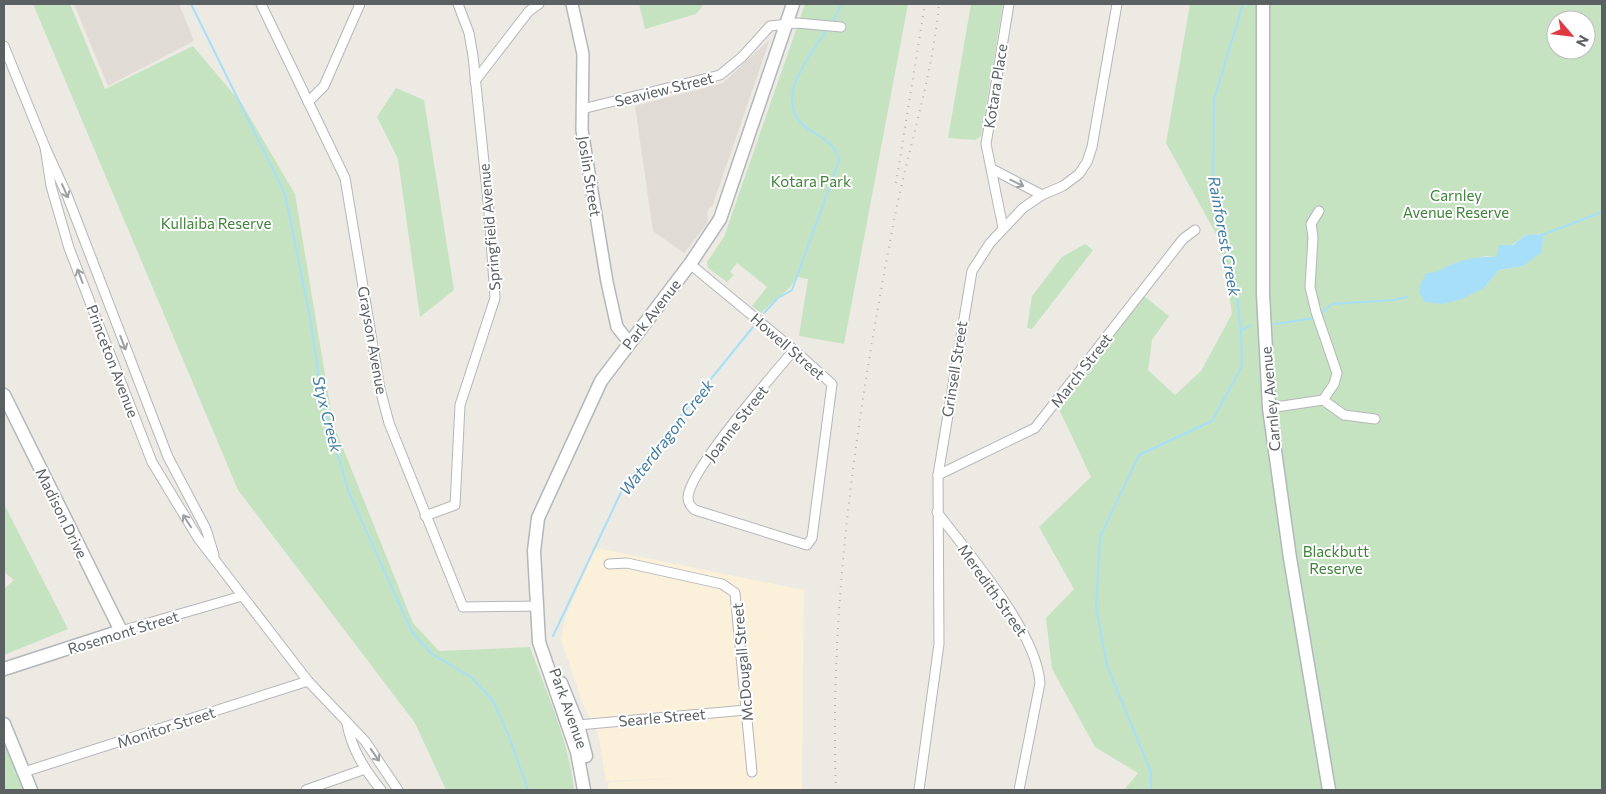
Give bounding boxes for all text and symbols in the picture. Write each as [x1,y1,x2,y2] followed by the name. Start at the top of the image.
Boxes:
[1546,10,1596,60] north arrow
[1573,33,1593,50] text: N
[979,42,1011,130] street label: Kotara Place
[613,68,715,110] street label: Seaview Street
[575,134,605,218] street label: Joslin Street
[474,163,504,291] street label: Springfield Avenue
[771,172,851,190] park label: Kotara Park
[1205,174,1245,298] water label: Rainforest Creek
[1009,178,1024,188] one-way arrow
[61,183,71,198] one-way arrow
[1403,186,1509,221] park label: Carnley Avenue Reserve
[161,214,271,232] park label: Kullaiba Reserve
[75,269,85,284] one-way arrow
[618,275,684,353] street label: Park Avenue
[355,285,391,396] street label: Grayson Avenue
[83,302,143,420] street label: Princeton Avenue
[747,309,829,383] street label: Howell Street
[938,320,970,418] street label: Grinsell Street
[1046,329,1116,411] street label: March Street
[120,335,129,350] one-way arrow
[1256,346,1284,452] street label: Carnley Avenue
[309,374,347,455] water label: Styx Creek
[615,375,717,499] water label: Waterdragon Creek
[701,381,771,465] street label: Joanne Street
[32,465,92,561] street label: Madison Drive
[181,514,191,528] one-way arrow
[955,540,1031,640] street label: Meredith Street
[1303,542,1369,577] park label: Blackbutt Reserve
[728,602,756,722] street label: McDougall Street
[65,607,181,657] street label: Rosemont Street
[546,665,592,751] street label: Park Avenue
[115,703,217,751] street label: Monitor Street
[618,704,706,730] street label: Searle Street
[370,748,380,762] one-way arrow

